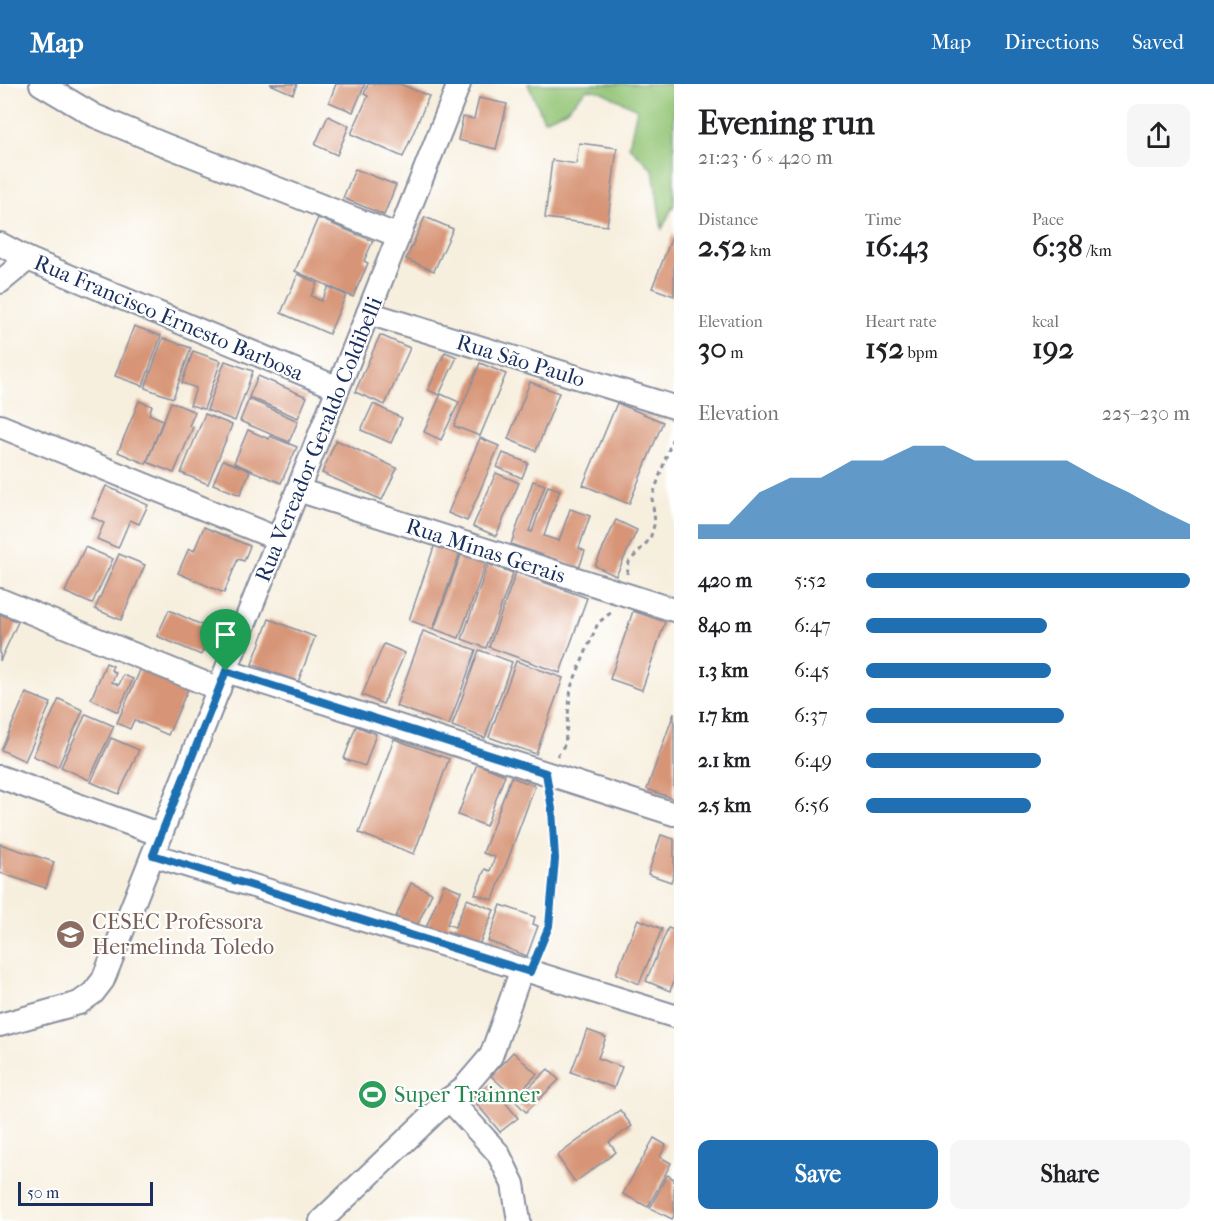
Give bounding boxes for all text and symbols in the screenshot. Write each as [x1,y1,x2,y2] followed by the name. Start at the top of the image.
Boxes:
[30,26,84,59] text: Map
[931,30,971,54] text: Map
[1004,30,1099,54] text: Directions
[1132,30,1184,54] text: Saved
[698,104,875,143] text: Evening run
[1127,104,1190,167] button: share
[698,146,833,169] text: 21:23 · 6 × 420 m
[698,210,758,229] text: Distance
[865,210,901,229] text: Time
[1032,210,1064,229] text: Pace
[698,229,746,264] text: 2.52
[865,229,929,264] text: 16:43
[1032,229,1083,264] text: 6:38
[746,241,771,260] text: km
[1083,241,1112,260] text: /km
[30,249,308,387] street label: Rua Francisco Ernesto Barbosa
[250,293,388,586] street label: Rua Vereador Geraldo Coldibelli
[698,312,763,331] text: Elevation
[865,312,937,331] text: Heart rate
[1032,312,1059,331] text: kcal
[453,329,588,393] street label: Rua São Paulo
[698,331,727,366] text: 30
[865,331,904,366] text: 152
[1032,331,1074,366] text: 192
[727,343,744,362] text: m
[904,343,938,362] text: bpm
[698,402,779,425] text: Elevation
[1102,402,1190,425] text: 225–230 m
[403,513,569,589] street label: Rua Minas Gerais
[698,569,752,592] text: 420 m
[794,569,826,592] text: 5:52
[200,609,251,671] pin
[698,614,752,637] text: 840 m
[794,614,831,637] text: 6:47
[209,618,242,651] icon: arrive
[698,659,748,682] text: 1.3 km
[794,659,830,682] text: 6:45
[698,704,749,727] text: 1.7 km
[794,704,828,727] text: 6:37
[698,749,751,772] text: 2.1 km
[794,749,832,772] text: 6:49
[698,794,751,817] text: 2.5 km
[794,794,829,817] text: 6:56
[92,909,274,960] place label: CESEC Professora Hermelinda Toledo
[55,918,87,950] school or university icon: CESEC Professora Hermelinda Toledo
[357,1078,389,1110] sports icon: Super Trainner
[394,1082,540,1108] place label: Super Trainner
[698,1140,938,1209] button: Save
[950,1140,1190,1209] button: Share
[18,1179,153,1206] scale bar
[27,1183,59,1202] text: 50 m

